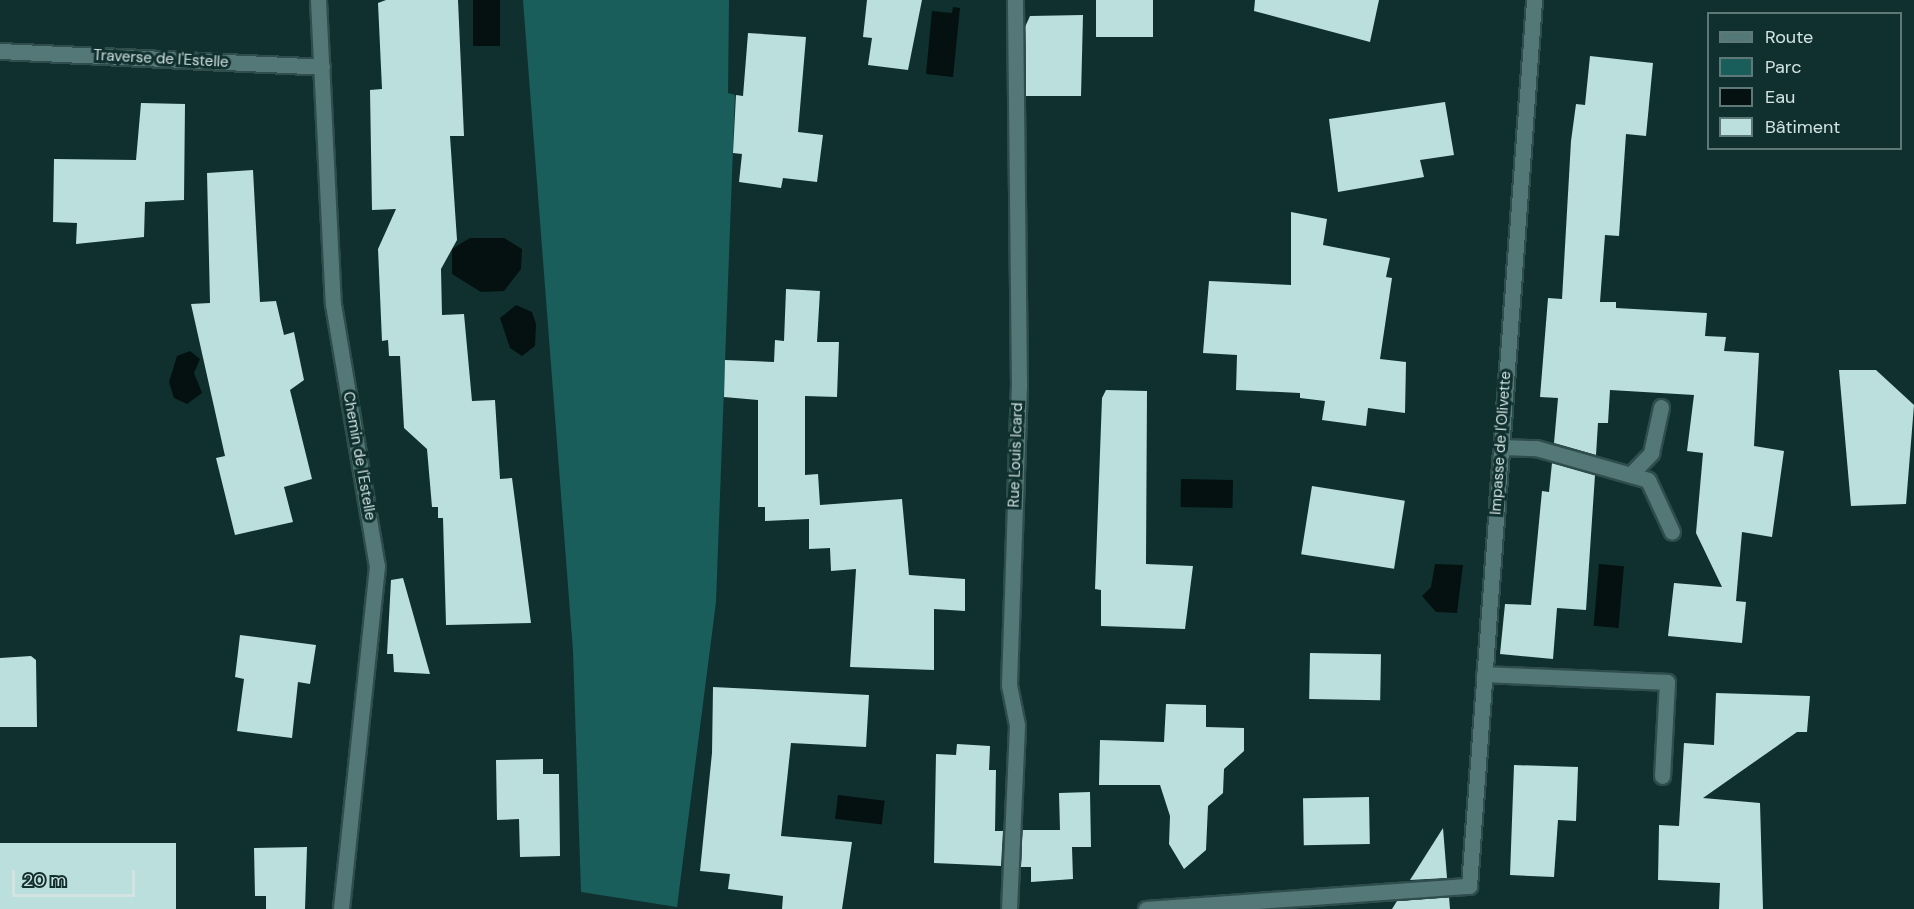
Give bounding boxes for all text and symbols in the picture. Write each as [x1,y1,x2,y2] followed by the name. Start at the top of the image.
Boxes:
[1707,12,1902,150] legend
[1765,25,1813,49] text: Route
[93,46,229,72] street label: Traverse de l'Estelle
[1765,55,1801,79] text: Parc
[1765,85,1795,109] text: Eau
[1765,115,1840,139] text: Bâtiment
[1487,371,1515,515] street label: Impasse de l'Olivette
[339,390,379,522] street label: Chemin de l'Estelle
[1005,402,1027,508] street label: Rue Louis Icard
[15,858,138,896] scale bar
[23,868,66,892] text: 20 m

